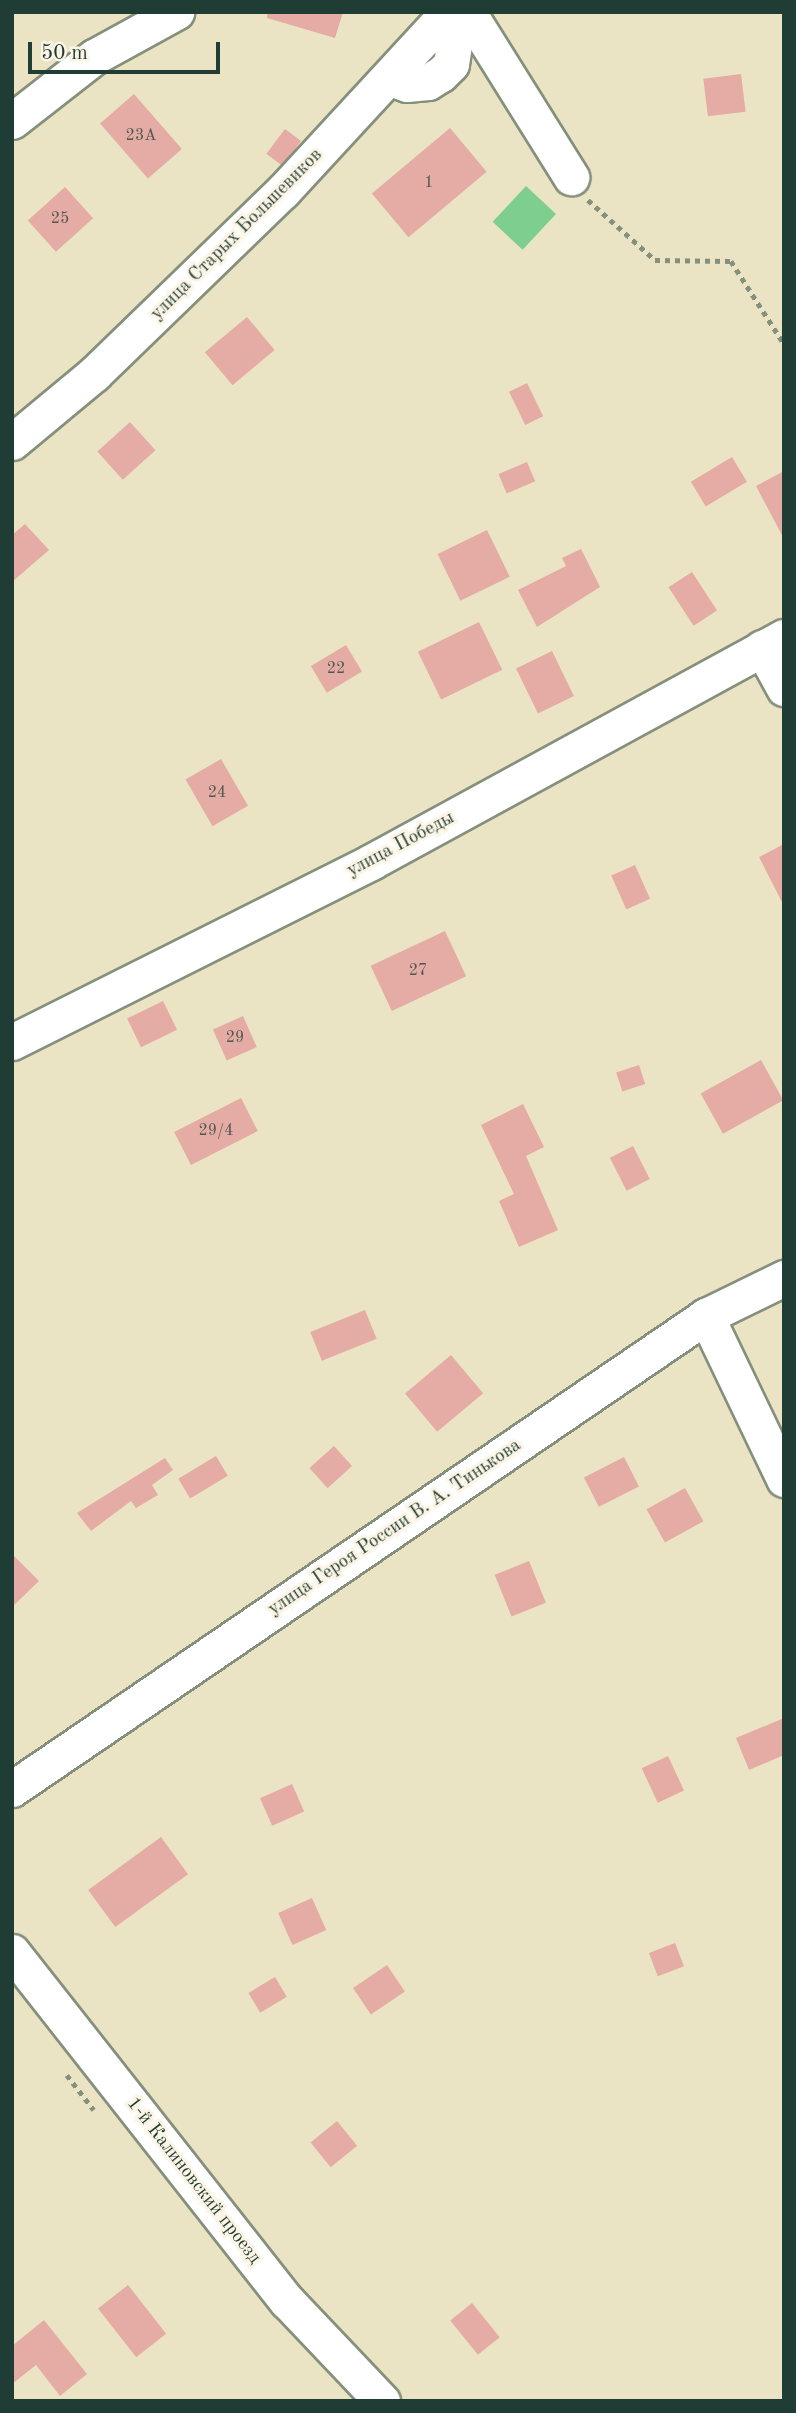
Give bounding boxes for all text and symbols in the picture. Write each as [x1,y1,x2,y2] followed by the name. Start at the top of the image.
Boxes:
[32,28,224,72] scale bar
[41,43,88,64] text: 50 m
[126,126,156,146] house number: 23А
[146,144,328,326] street label: улица Старых Большевиков
[424,173,434,193] house number: 1
[51,209,69,229] house number: 25
[327,659,345,679] house number: 22
[208,783,226,803] house number: 24
[343,807,459,883] street label: улица Победы
[409,961,427,981] house number: 27
[226,1028,244,1048] house number: 29
[198,1121,234,1141] house number: 29/4
[264,1435,526,1621] street label: улица Героя России В. А. Тинькова
[121,2093,265,2269] street label: 1-й Калиновский проезд

